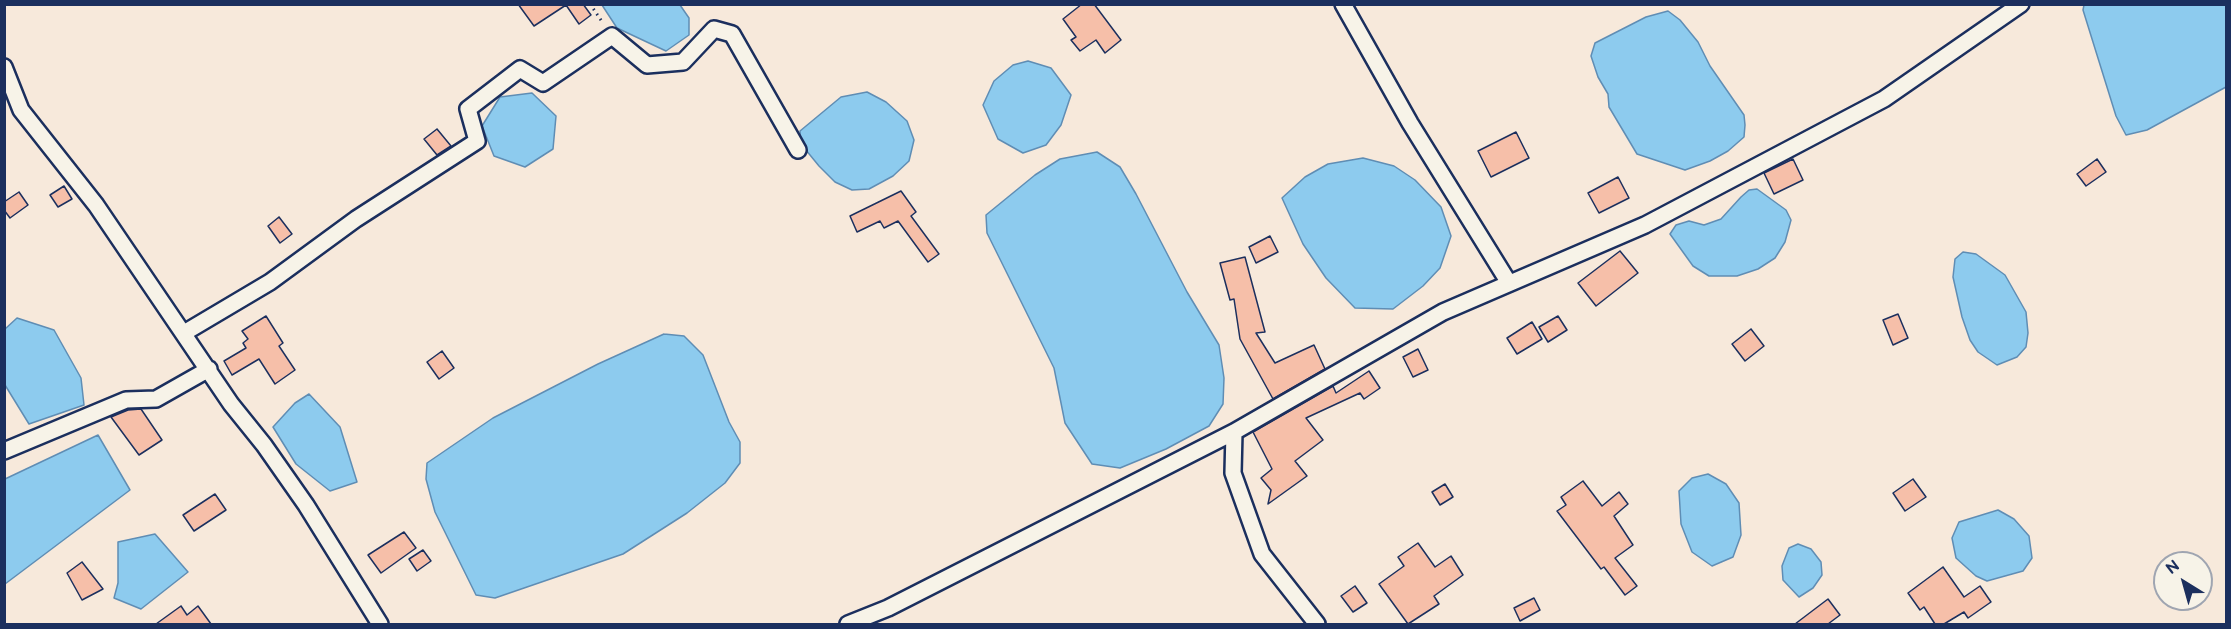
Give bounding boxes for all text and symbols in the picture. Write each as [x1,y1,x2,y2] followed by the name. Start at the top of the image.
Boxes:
[2153,551,2213,611] north arrow
[2163,557,2184,579] text: N

